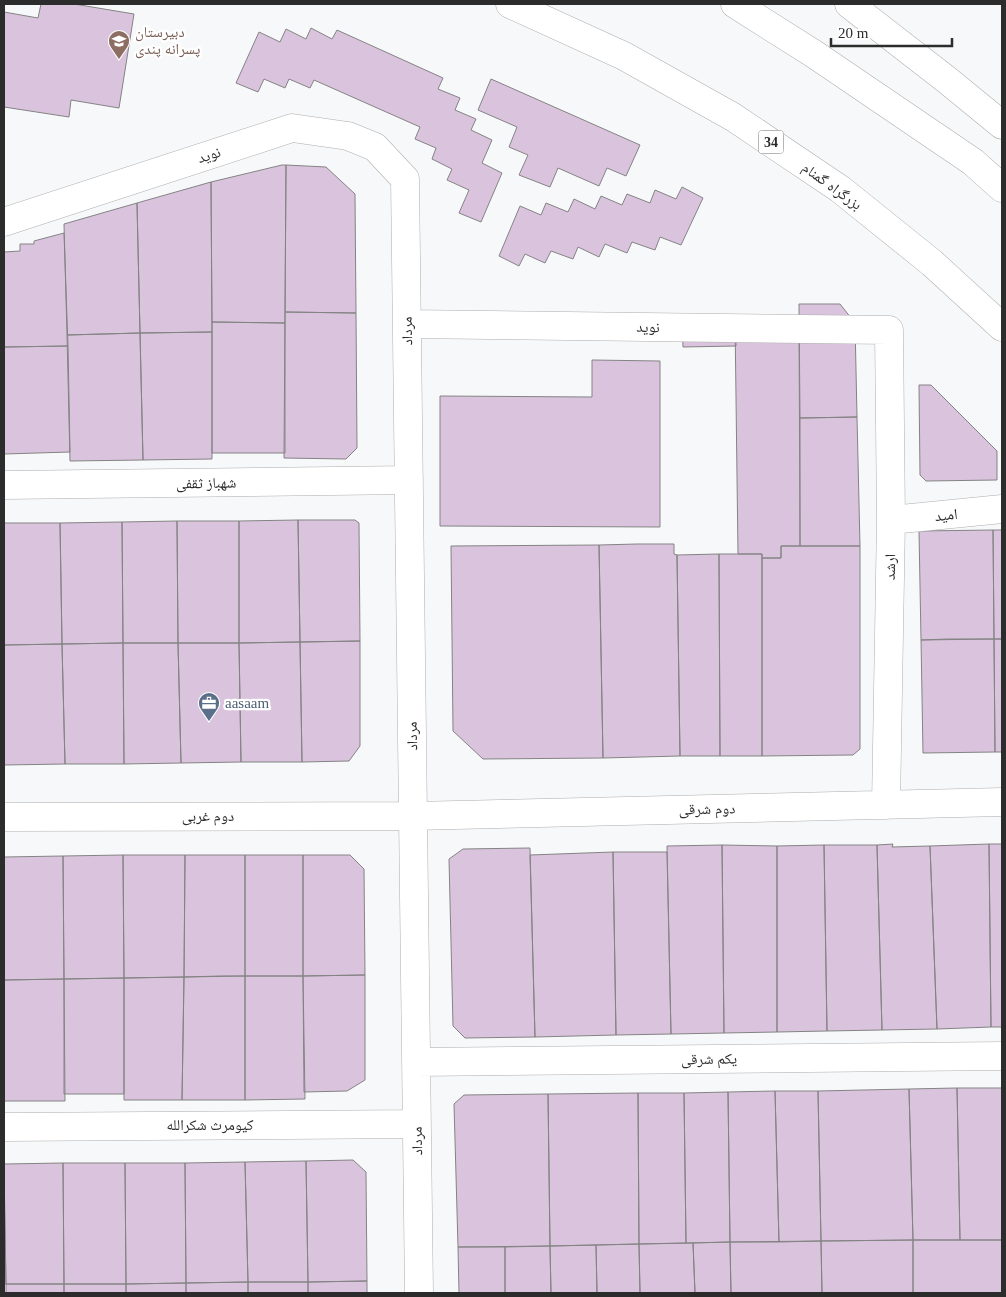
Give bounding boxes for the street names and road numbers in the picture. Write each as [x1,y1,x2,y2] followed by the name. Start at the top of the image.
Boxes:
[758,130,784,154] road number: 34
[195,144,223,167] street label: نوید
[798,159,865,215] street label: بزرگراه گمنام
[399,316,416,346] street label: مرداد
[636,319,660,336] street label: نوید
[176,474,236,494] street label: شهباز ثقفی
[934,506,958,524] street label: امید
[882,554,899,580] street label: ارشد
[404,721,421,751] street label: مرداد
[678,801,736,819] street label: دوم شرقی
[182,808,234,826] street label: دوم غربی
[681,1051,738,1069] street label: یکم شرقی
[167,1117,253,1134] street label: کیومرث شکرالله
[409,1126,426,1156] street label: مرداد

